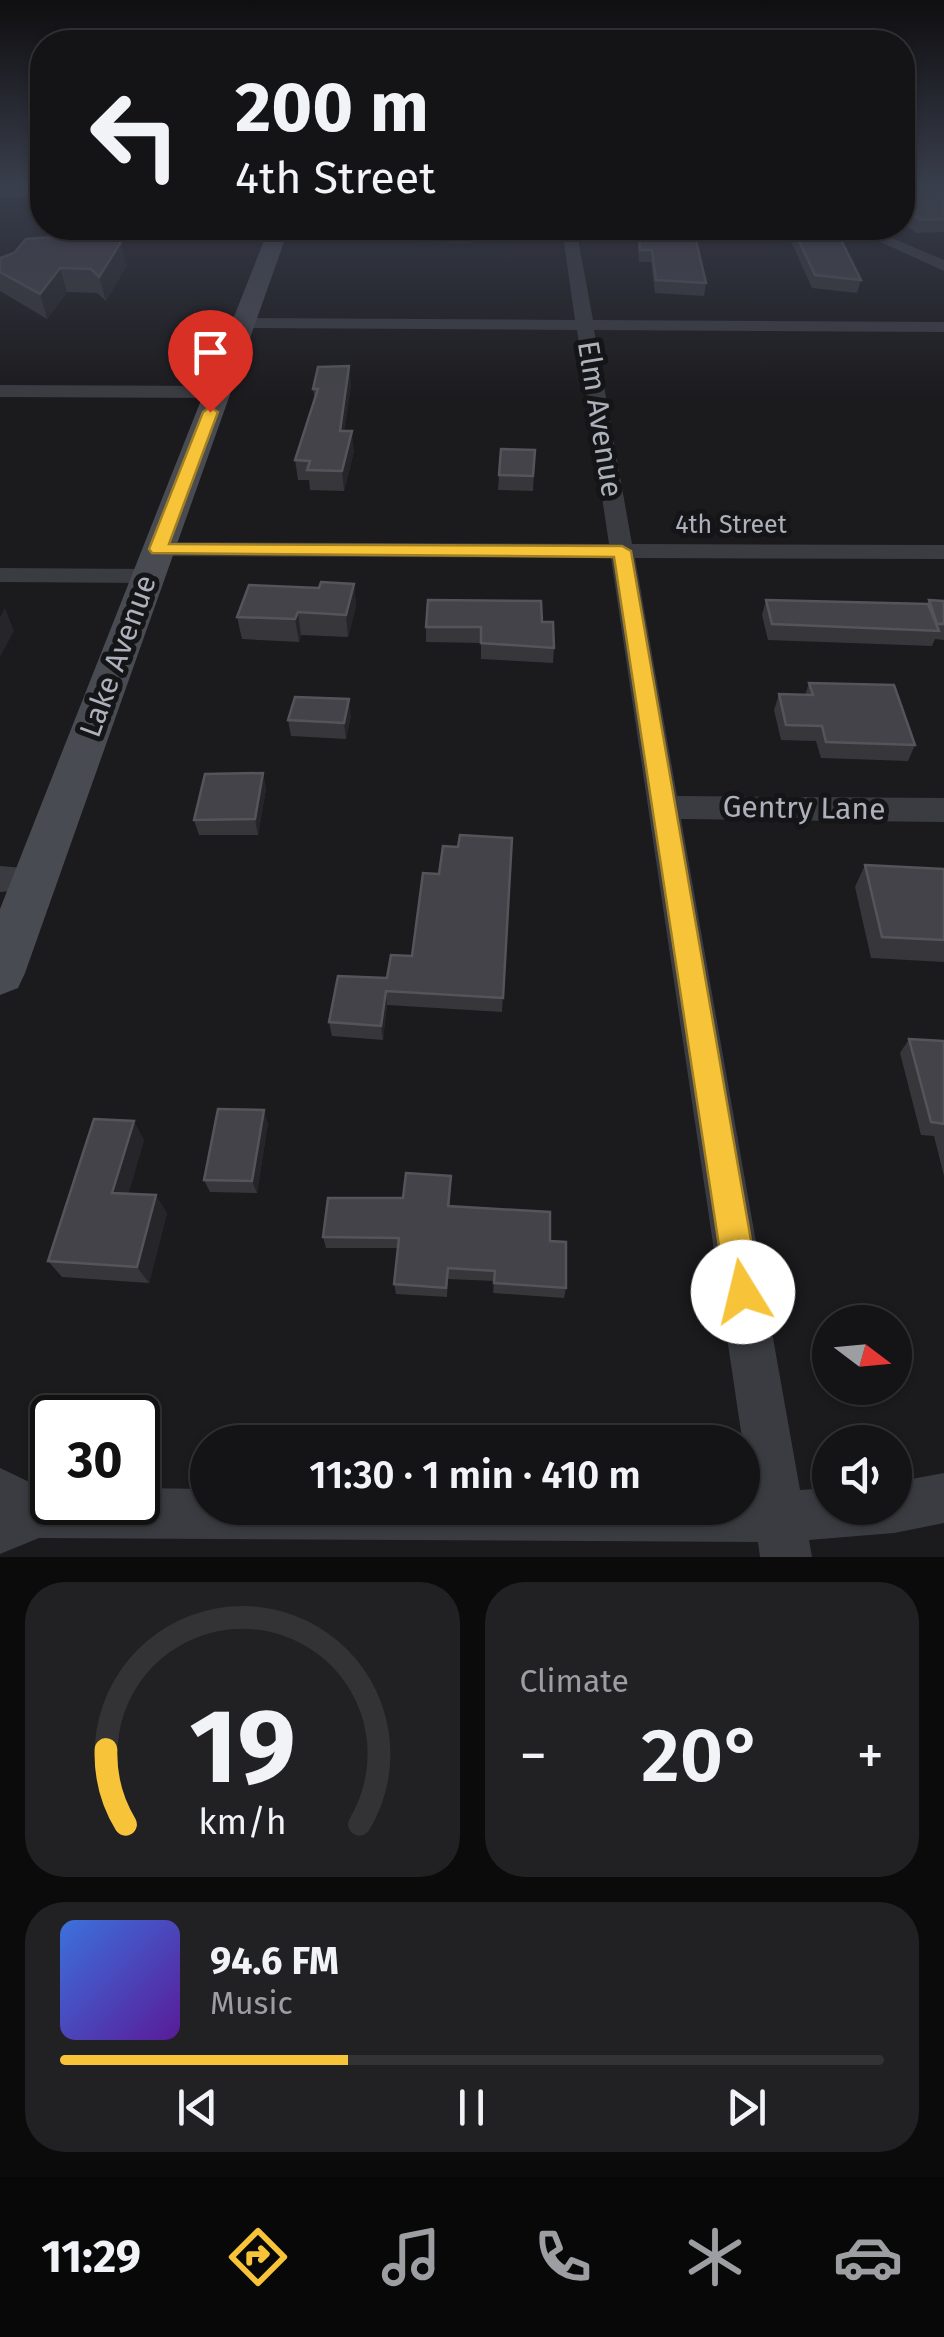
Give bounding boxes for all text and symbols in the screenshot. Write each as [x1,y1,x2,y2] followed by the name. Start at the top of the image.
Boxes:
[235,66,429,150] text: 200 m
[70,70,200,200] icon: left
[235,151,436,205] text: 4th Street
[168,310,253,413] pin
[183,325,238,380] icon: arrive
[570,338,630,500] street label: Elm Avenue
[675,510,788,540] street label: 4th Street
[72,570,164,742] street label: Lake Avenue
[722,789,886,827] street label: Gentry Lane
[691,1240,795,1344] position arrow
[812,1305,912,1405] north arrow
[812,1305,912,1525] map controls
[30,1395,160,1525] speed limit sign: 30
[812,1425,912,1525] button: sound
[309,1452,641,1498] text: 11:30 · 1 min · 410 m
[520,1662,629,1700] text: Climate
[189,1685,296,1810] text: 19
[641,1711,762,1801] text: 20°
[520,1723,547,1789] text: −
[857,1723,884,1789] text: +
[198,1801,286,1843] text: km/h
[210,1938,339,1984] text: 94.6 FM
[210,1984,293,2022] text: Music
[170,2080,225,2135] icon: previous
[444,2080,499,2135] icon: pause
[719,2080,774,2135] icon: next
[223,2222,293,2292] icon: directions
[376,2222,446,2292] icon: music
[528,2222,598,2292] icon: phone
[680,2222,750,2292] icon: climate
[833,2222,903,2292] icon: car
[41,2230,141,2284] text: 11:29

